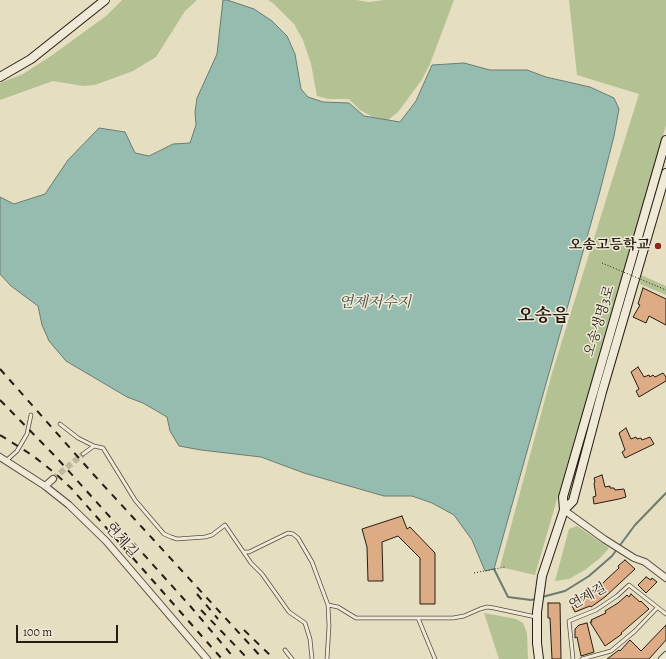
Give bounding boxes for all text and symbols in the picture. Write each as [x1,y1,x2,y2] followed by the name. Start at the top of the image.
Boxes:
[569,238,650,254] place label: 오송고등학교
[653,241,663,251] marker: 오송고등학교
[581,283,619,359] street label: 오송생명3로
[339,294,411,312] water label: 연제저수지
[517,306,569,328] district label: 오송읍
[101,520,141,562] street label: 연제길
[566,580,610,614] street label: 연제길
[18,617,120,643] scale bar
[23,624,52,640] text: 100 m

